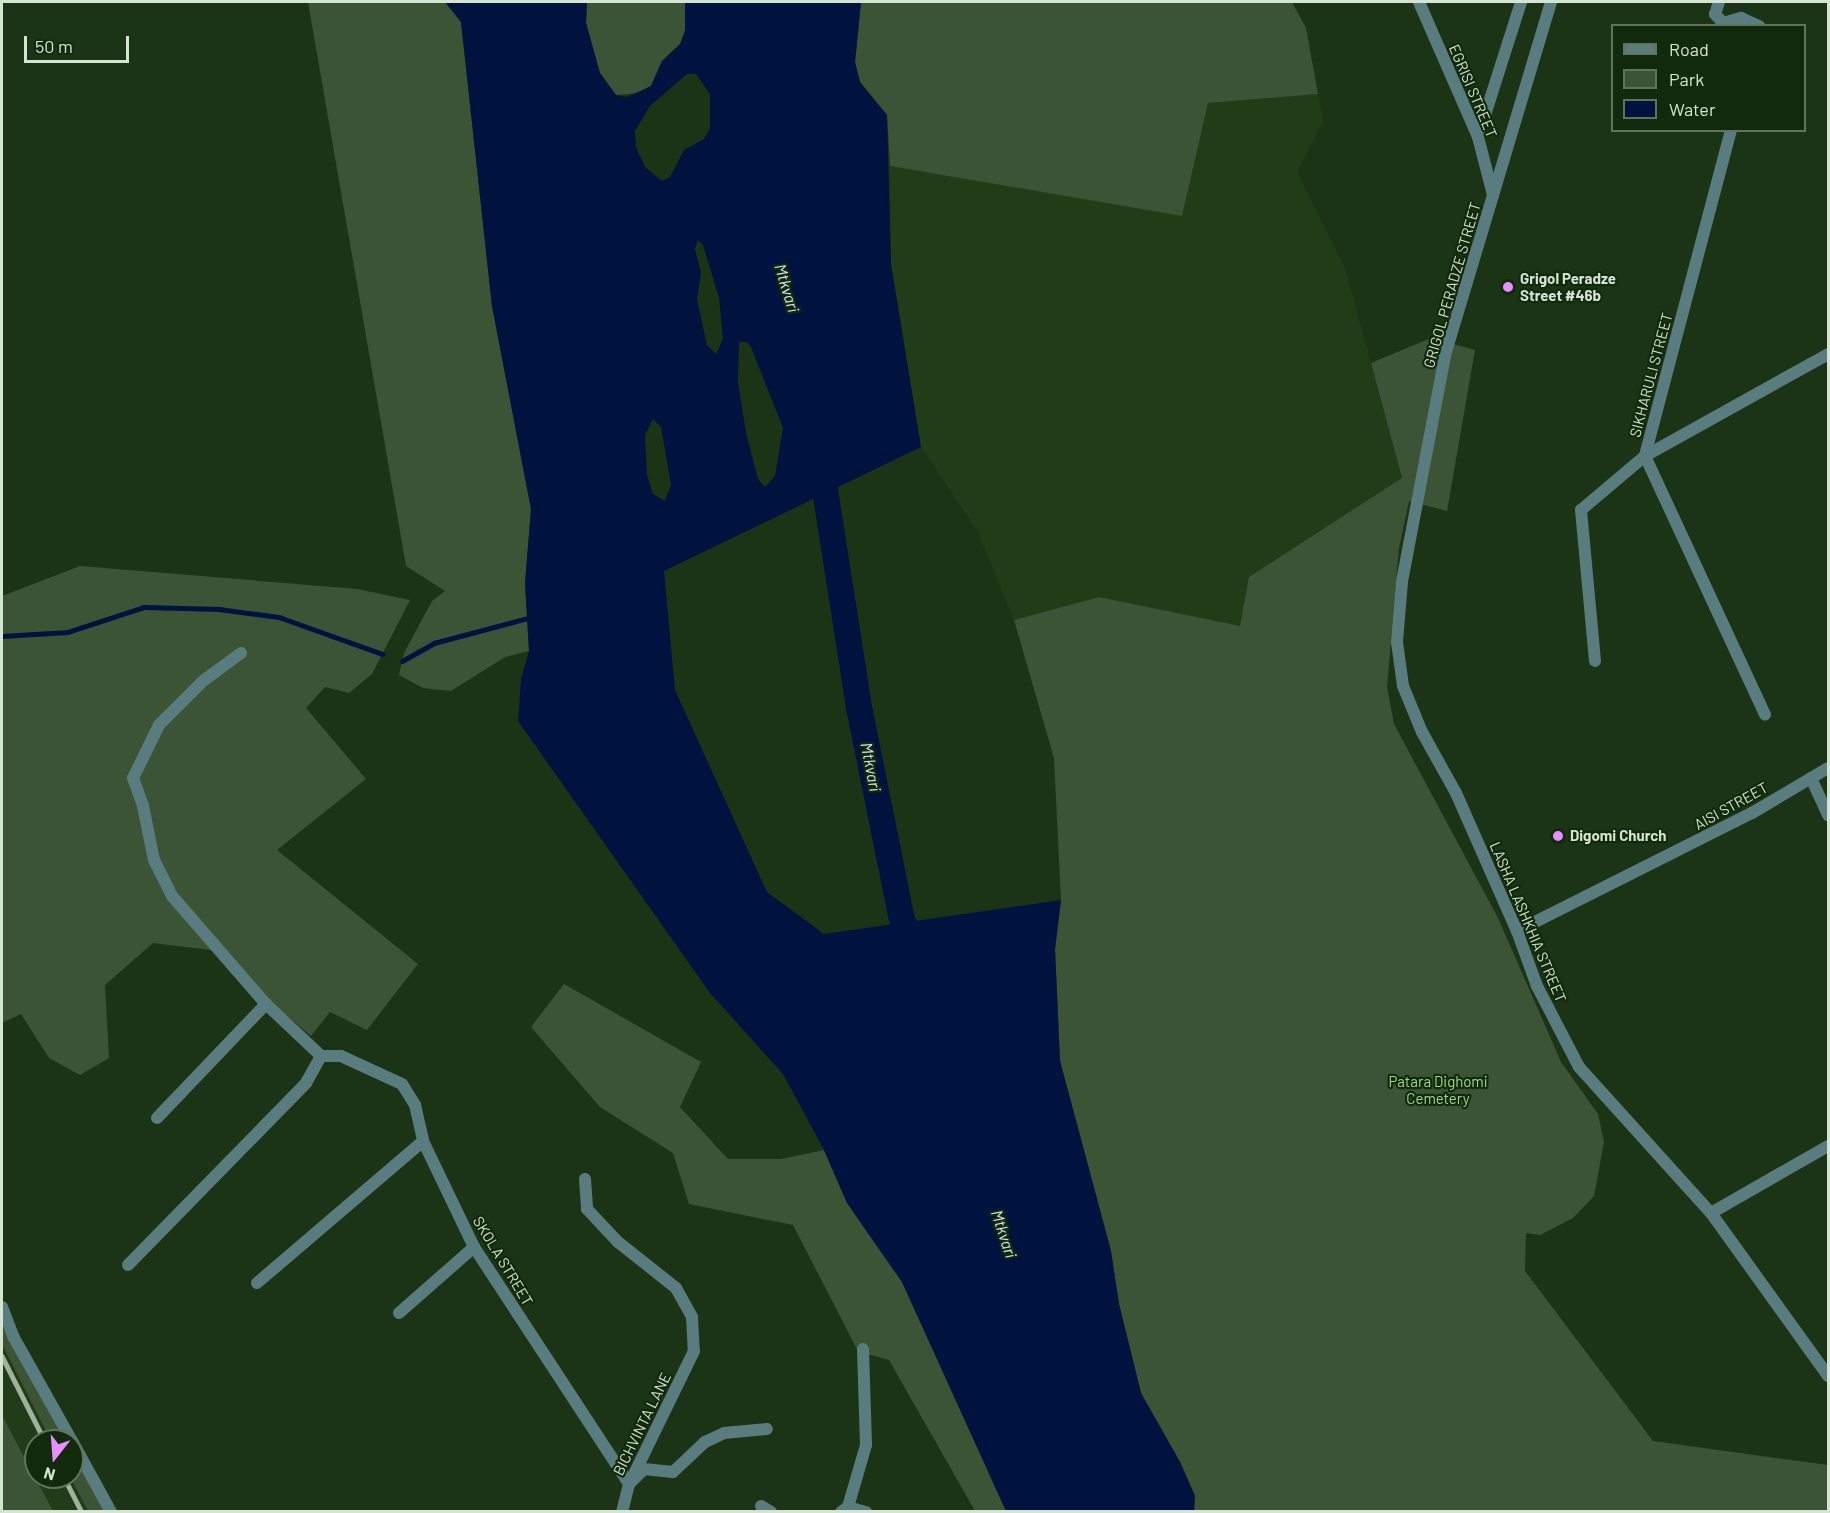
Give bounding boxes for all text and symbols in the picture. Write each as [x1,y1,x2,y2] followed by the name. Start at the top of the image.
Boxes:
[27,24,132,62] scale bar
[1611,24,1806,132] legend
[35,35,73,57] text: 50 m
[1669,38,1709,60] text: Road
[1445,42,1501,140] street label: EGRISI STREET
[1669,68,1704,90] text: Park
[1669,98,1716,120] text: Water
[1420,200,1484,370] street label: GRIGOL PERADZE STREET
[771,261,803,315] water label: Mtkvari
[1520,269,1616,304] place label: Grigol Peradze Street #46b
[1501,280,1515,294] marker: Grigol Peradze Street #46b
[1626,311,1676,439] street label: SIKHARULI STREET
[857,741,885,793] water label: Mtkvari
[1691,778,1771,834] street label: AISI STREET
[1570,827,1666,845] place label: Digomi Church
[1551,829,1565,843] marker: Digomi Church
[1486,839,1570,1005] street label: LASHA LASHKHIA STREET
[1388,1072,1488,1107] park label: Patara Dighomi Cemetery
[987,1207,1021,1261] water label: Mtkvari
[469,1213,537,1309] street label: SKOLA STREET
[609,1370,675,1478] street label: BICHVINTA LANE
[24,1429,84,1489] north arrow
[41,1464,57,1485] text: N

